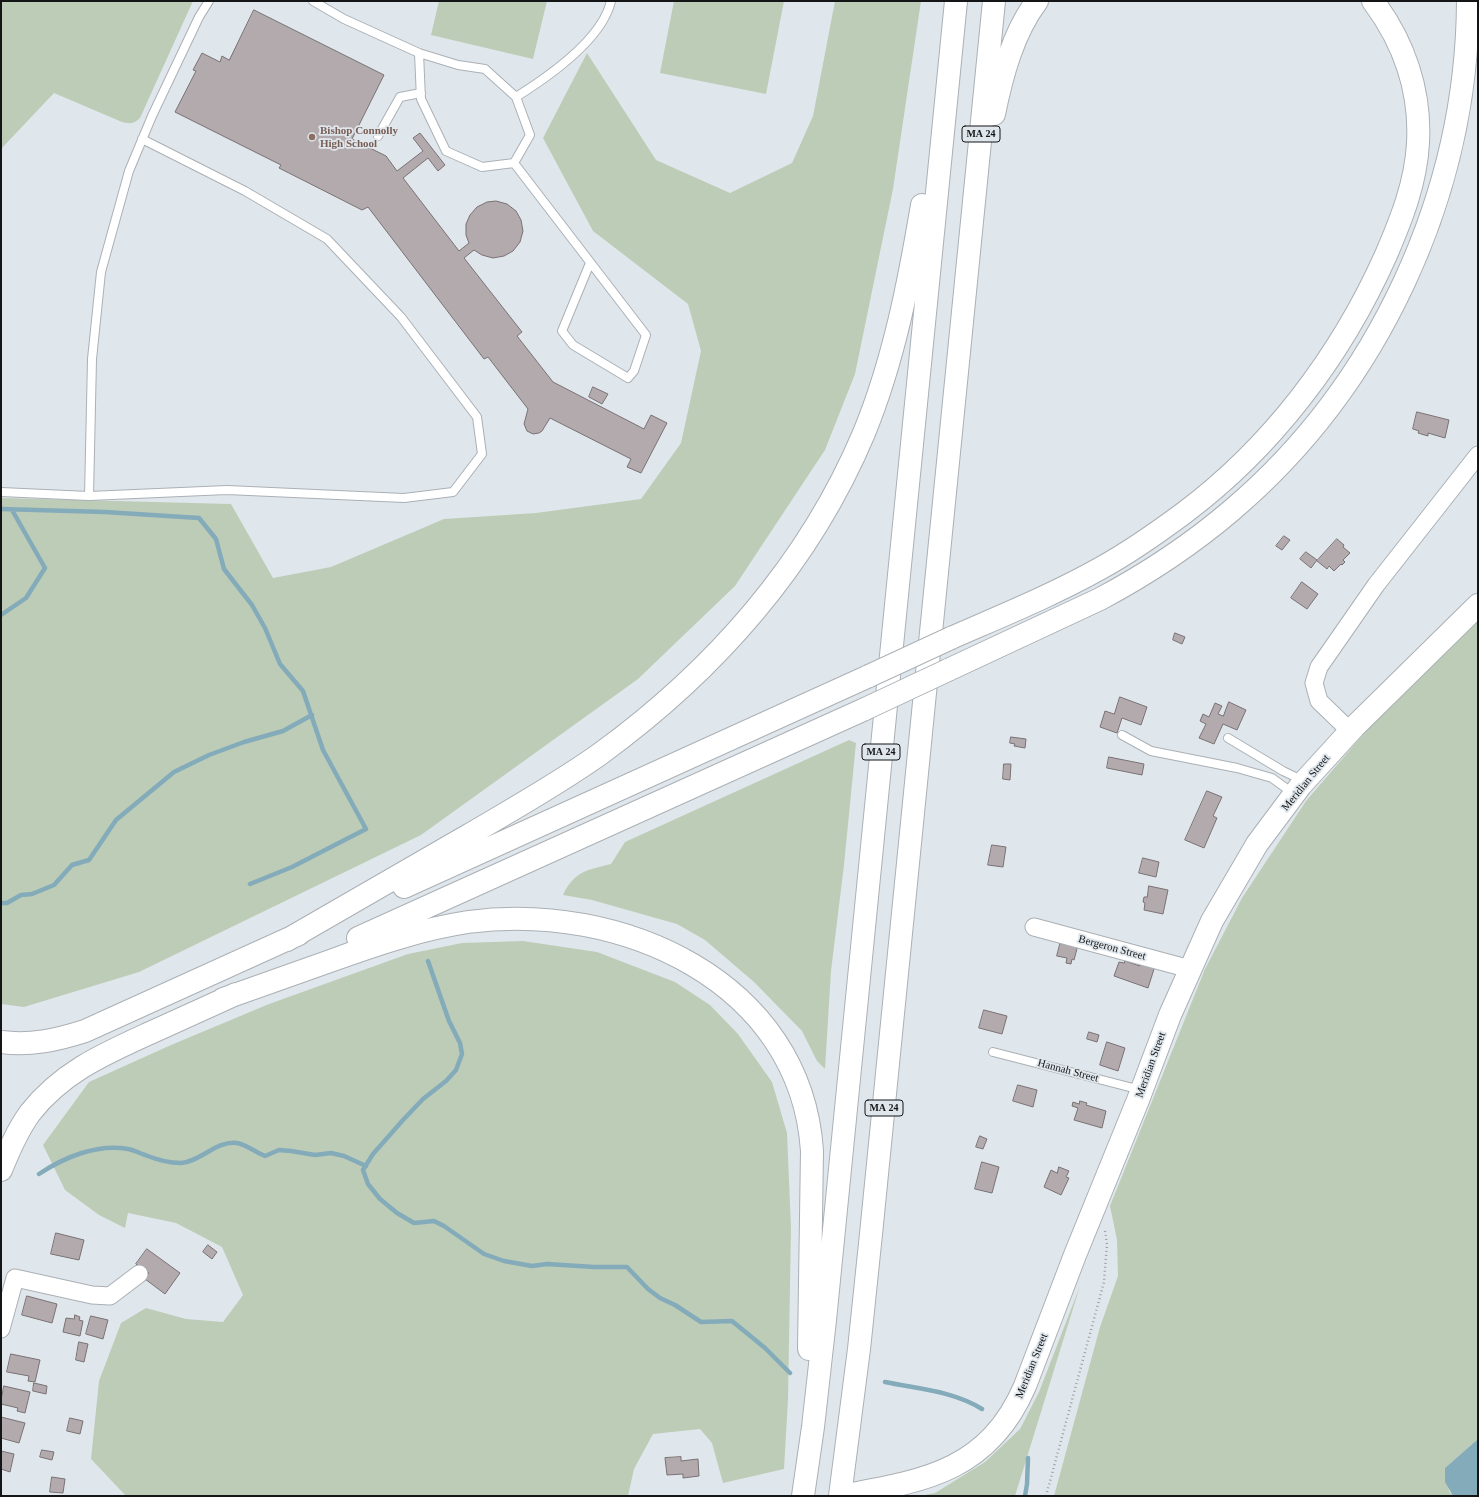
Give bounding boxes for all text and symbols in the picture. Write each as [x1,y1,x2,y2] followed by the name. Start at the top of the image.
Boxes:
[320,124,398,150] place label: Bishop Connolly High School
[962,126,1000,142] road number: MA 24
[307,132,317,142] marker: Bishop Connolly High School
[862,744,900,760] road number: MA 24
[1279,752,1333,814] street label: Meridian Street
[1077,933,1147,963] street label: Bergeron Street
[1133,1030,1169,1100] street label: Meridian Street
[1036,1057,1100,1085] street label: Hannah Street
[865,1100,903,1116] road number: MA 24
[1013,1332,1051,1400] street label: Meridian Street

